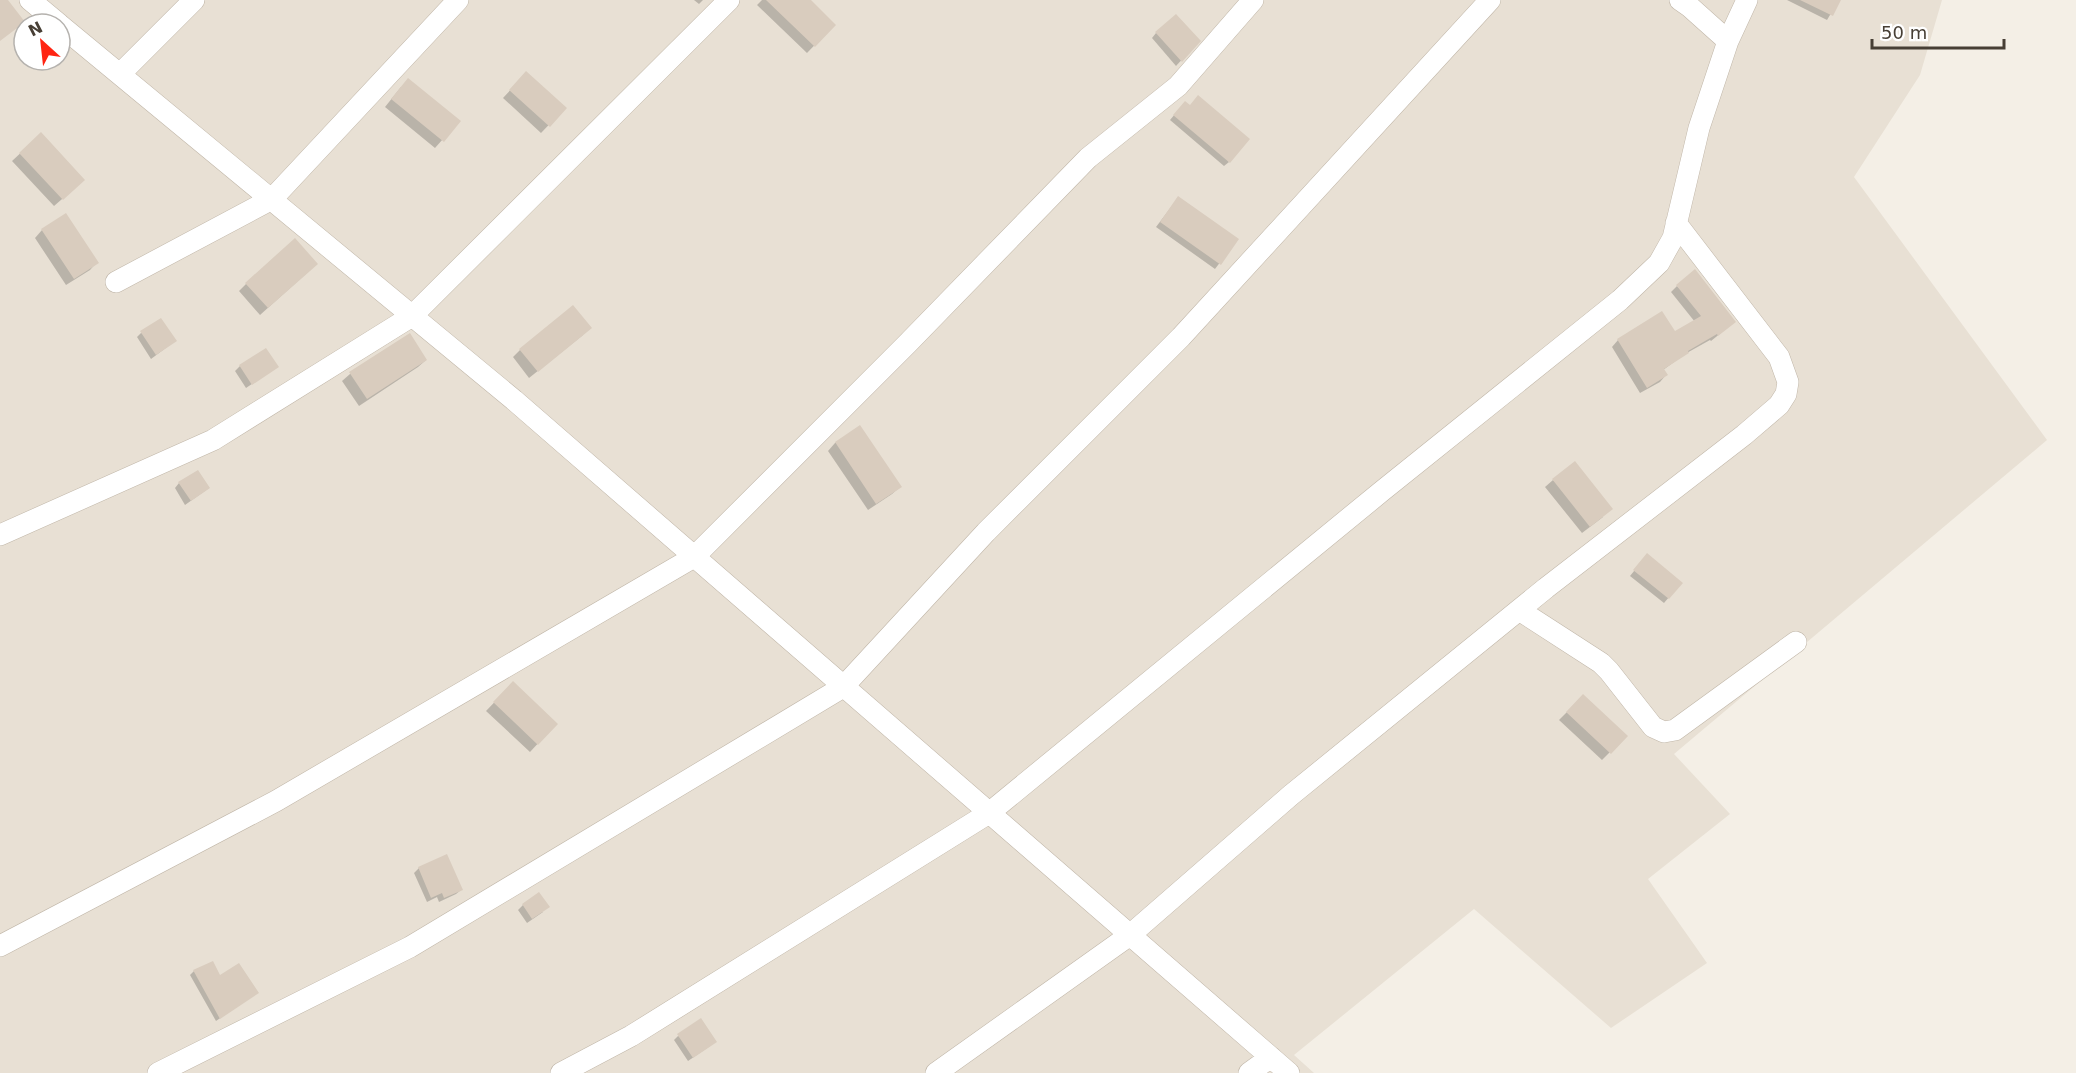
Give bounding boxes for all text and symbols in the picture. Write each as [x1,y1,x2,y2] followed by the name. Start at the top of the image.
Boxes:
[12,12,72,72] north arrow
[1872,12,2004,50] scale bar
[25,18,46,41] text: N
[1881,22,1927,43] text: 50 m

